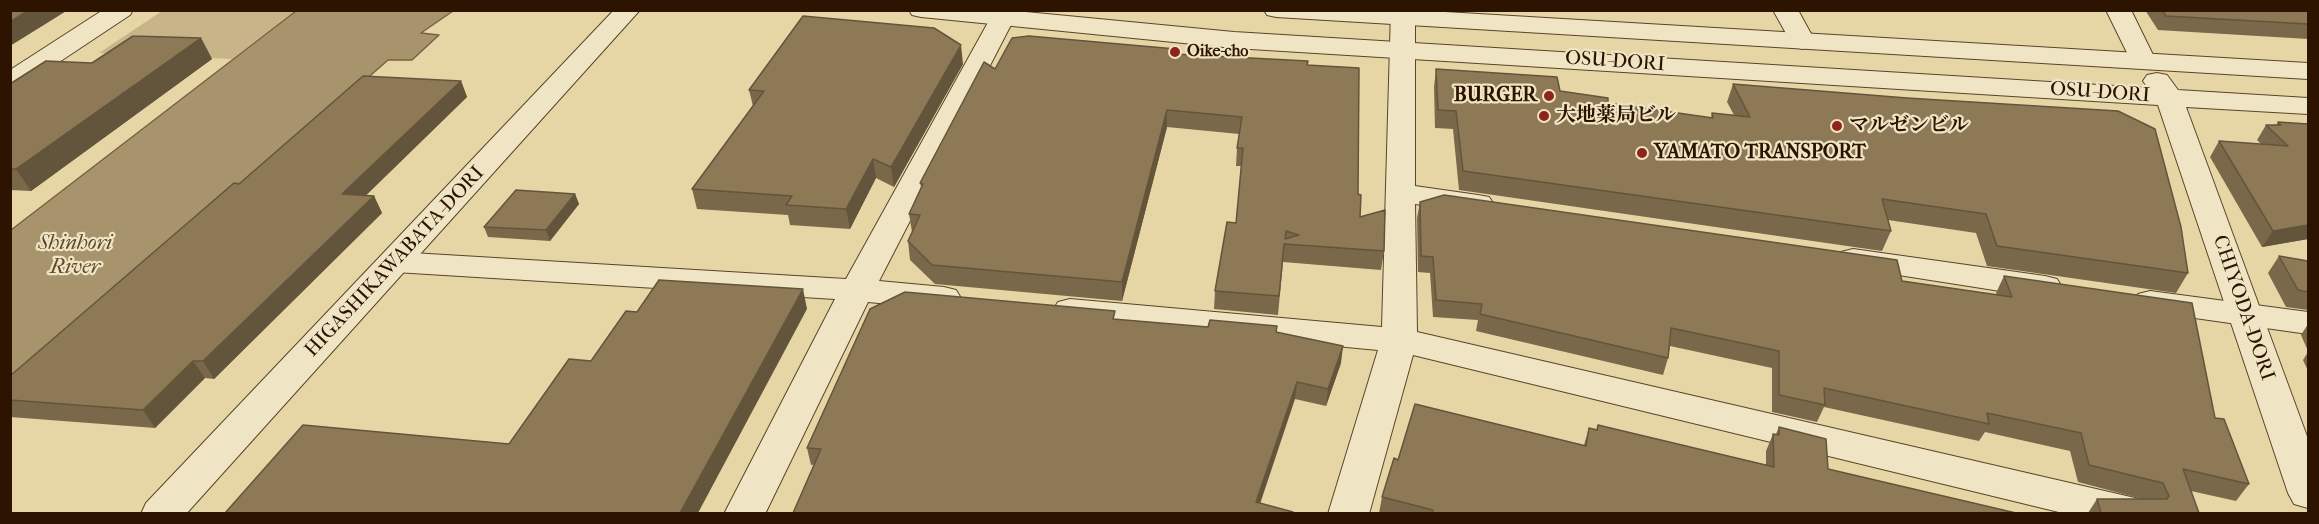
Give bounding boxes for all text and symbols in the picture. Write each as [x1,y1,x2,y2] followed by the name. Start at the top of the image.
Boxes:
[1187,42,1248,62] place label: Oike-cho
[1168,45,1182,59] marker: Oike-cho
[1564,47,1666,77] street label: OSU-DORI
[2049,78,2151,108] street label: OSU-DORI
[1454,84,1537,108] place label: BURGER
[1542,89,1556,103] marker: BURGER
[1556,104,1676,128] place label: 大地薬局ビル
[1537,109,1551,123] marker: 大地薬局ビル
[1849,114,1969,138] place label: マルゼンビル
[1830,119,1844,133] marker: マルゼンビル
[1654,141,1866,165] place label: YAMATO TRANSPORT
[1635,146,1649,160] marker: YAMATO TRANSPORT
[300,162,490,362] street label: HIGASHIKAWABATA-DORI
[38,231,112,281] water label: Shinhori River
[2207,232,2279,384] street label: CHIYODA-DORI

